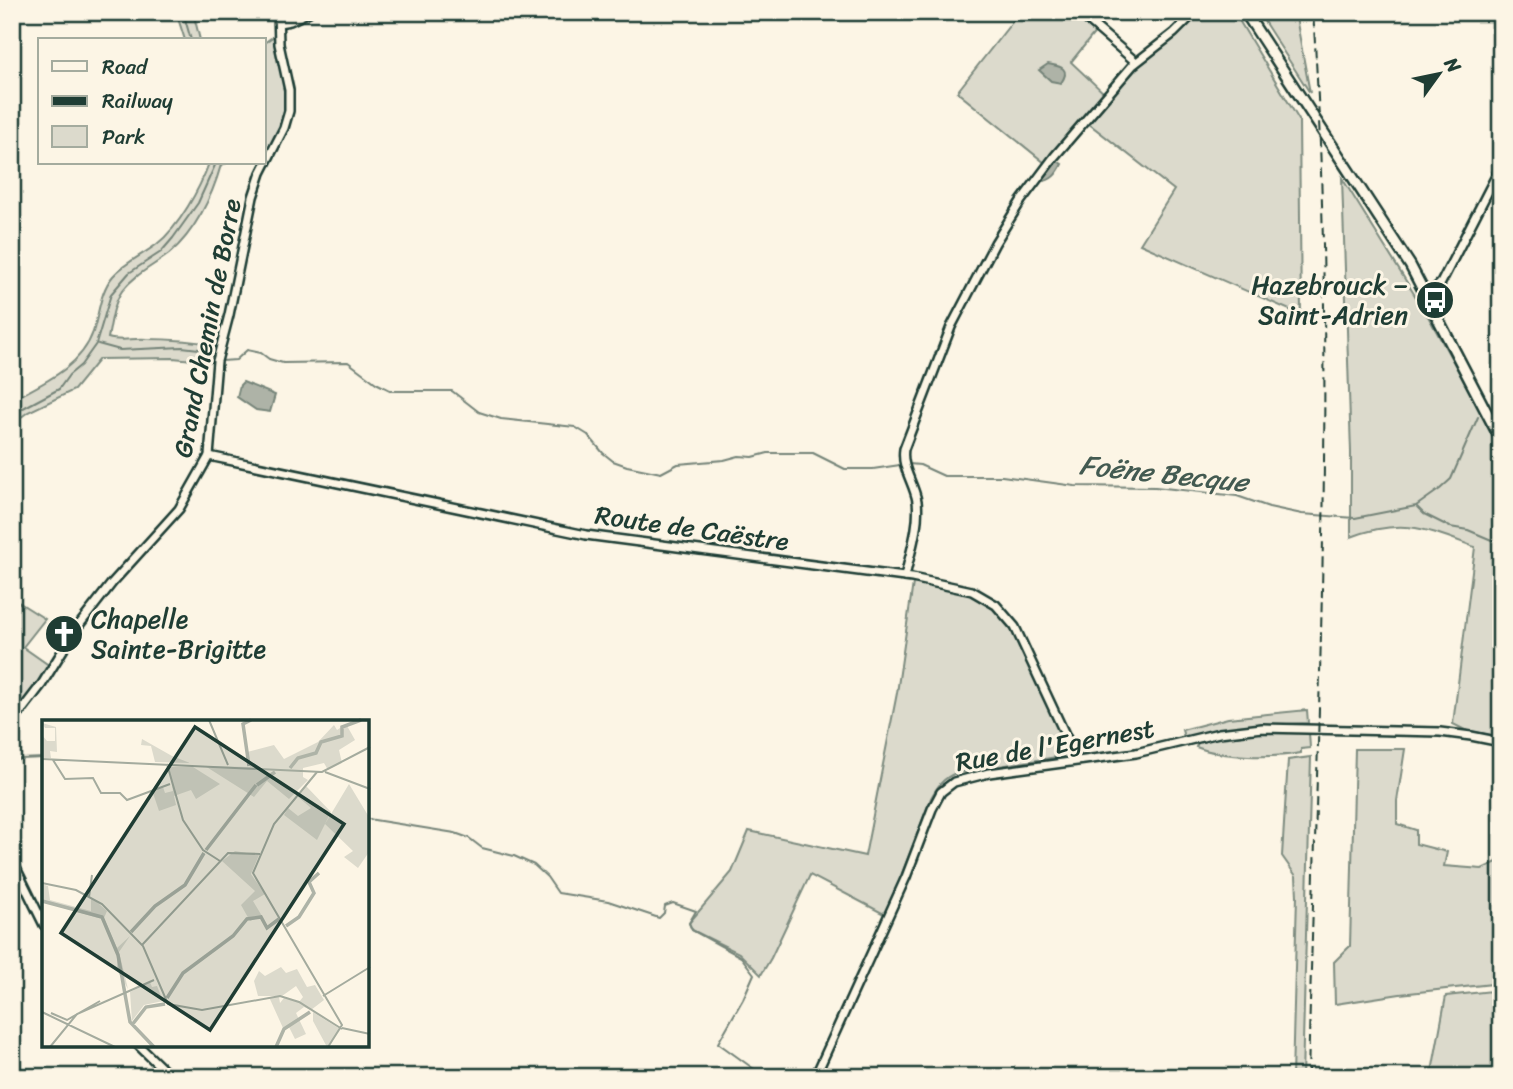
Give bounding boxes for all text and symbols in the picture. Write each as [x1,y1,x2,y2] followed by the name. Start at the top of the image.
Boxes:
[38,38,266,164] legend
[1404,38,1474,108] north arrow
[102,48,149,86] text: Road
[1435,50,1471,80] text: N
[102,82,173,120] text: Railway
[102,118,145,156] text: Park
[159,194,255,461] street label: Grand Chemin de Borre
[1251,262,1408,338] place label: Hazebrouck – Saint-Adrien
[1414,279,1456,321] bus stop icon: Hazebrouck – Saint-Adrien
[1077,440,1253,507] water label: Foëne Becque
[592,492,792,564] street label: Route de Caëstre
[91,596,267,672] place label: Chapelle Sainte-Brigitte
[43,613,85,655] church icon: Chapelle Sainte-Brigitte
[952,705,1158,785] street label: Rue de l'Egernest
[42,720,369,1047] inset map

